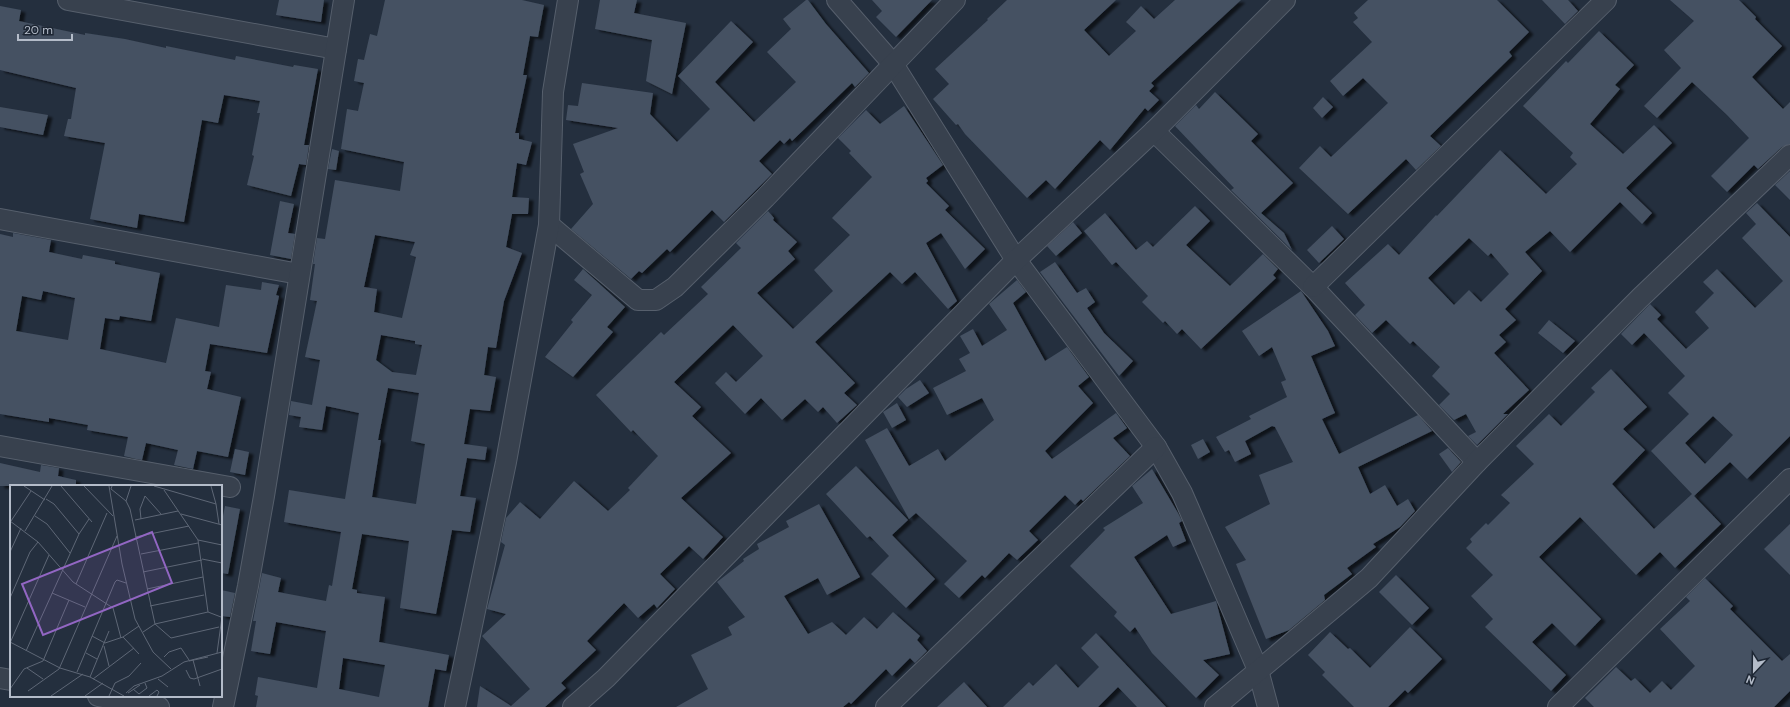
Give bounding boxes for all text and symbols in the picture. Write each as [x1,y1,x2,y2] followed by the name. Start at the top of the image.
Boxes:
[18,16,72,42] scale bar
[24,22,53,38] text: 20 m
[10,485,222,697] inset map
[1734,651,1774,691] north arrow
[1744,672,1757,688] text: N

